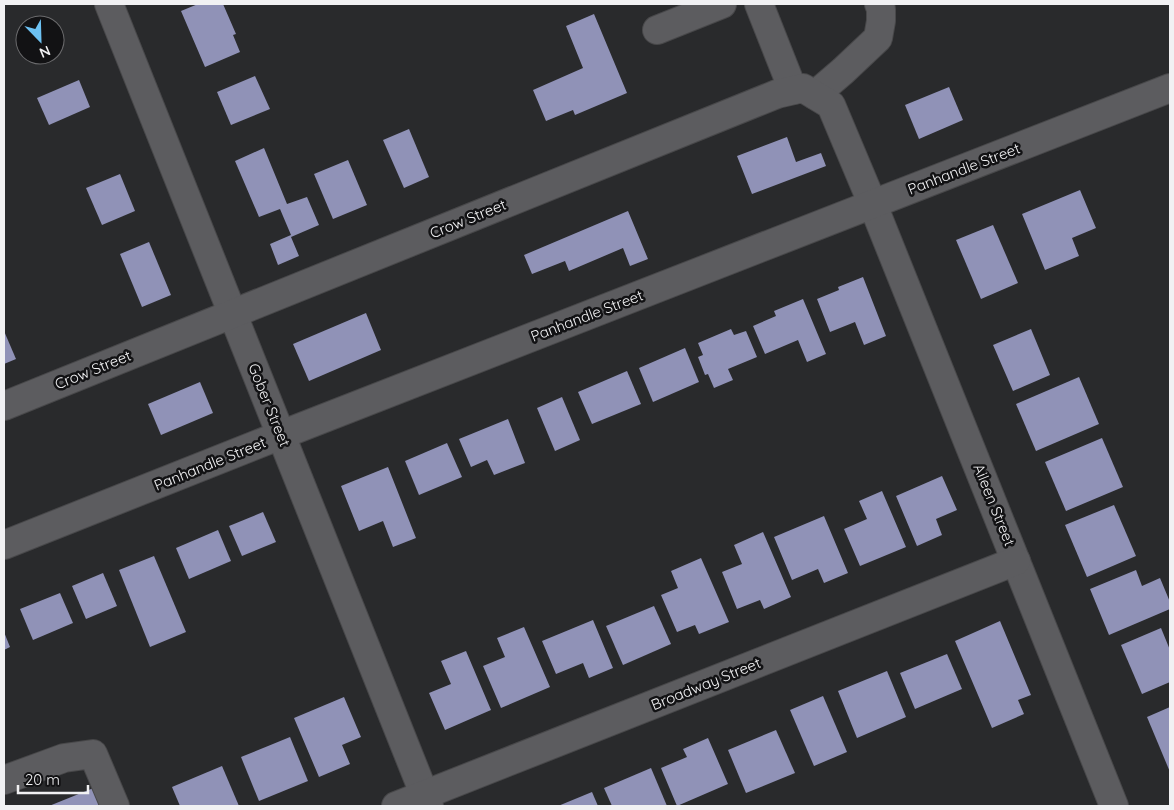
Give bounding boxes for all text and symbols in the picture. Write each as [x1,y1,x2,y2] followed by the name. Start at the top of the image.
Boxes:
[15,15,65,65] north arrow
[37,42,53,62] text: N
[905,138,1023,199] street label: Panhandle Street
[427,195,509,242] street label: Crow Street
[528,285,646,346] street label: Panhandle Street
[52,346,134,393] street label: Crow Street
[244,360,295,449] street label: Gober Street
[151,432,268,495] street label: Panhandle Street
[969,461,1020,549] street label: Aileen Street
[648,653,763,714] street label: Broadway Street
[18,762,88,794] scale bar
[25,770,60,789] text: 20 m

